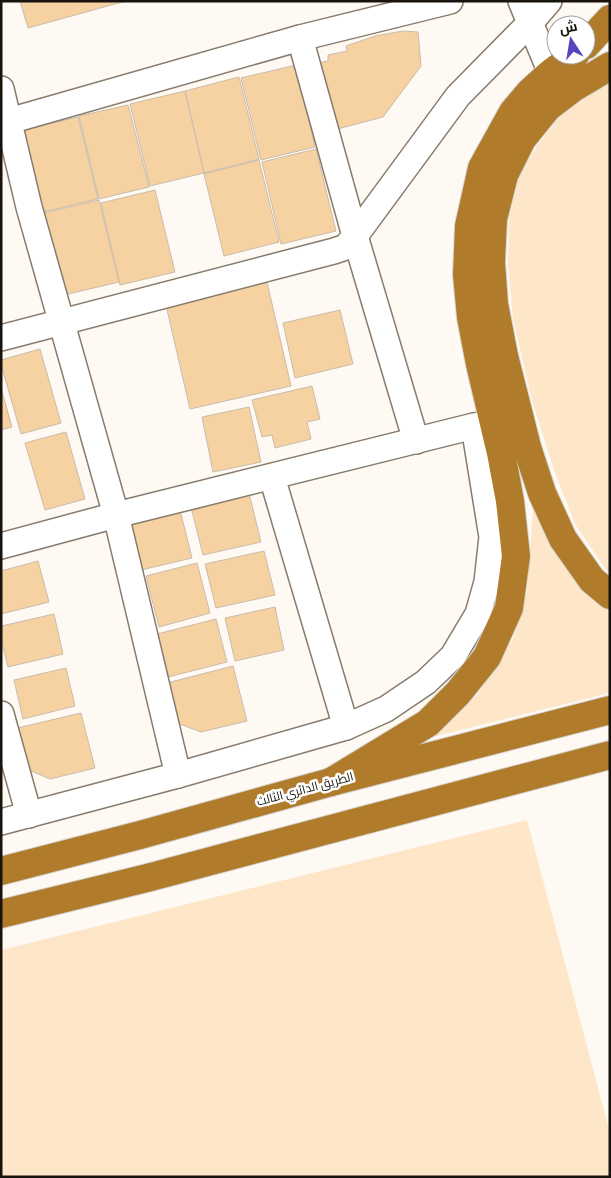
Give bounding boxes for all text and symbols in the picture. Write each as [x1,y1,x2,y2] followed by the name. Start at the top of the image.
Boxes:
[546,15,596,65] north arrow
[558,17,579,38] text: ش
[255,768,356,812] street label: الطريق الدائري الثالث

